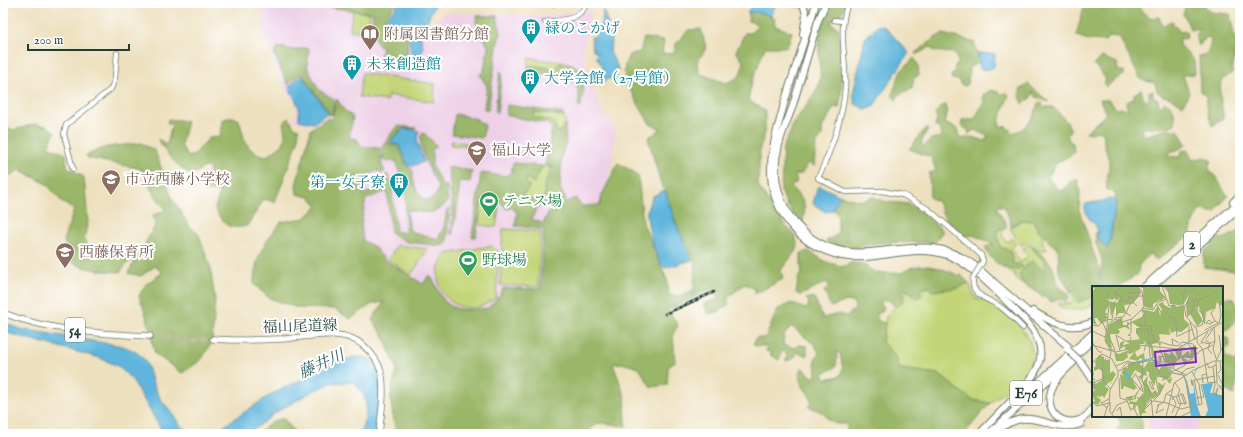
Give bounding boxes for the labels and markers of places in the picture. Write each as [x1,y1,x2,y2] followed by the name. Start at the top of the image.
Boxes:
[520,17,542,45] building icon: 緑のこかげ
[545,19,620,38] place label: 緑のこかげ
[359,23,381,51] library icon: 附属図書館分館
[384,25,489,44] place label: 附属図書館分館
[341,53,363,81] building icon: 未来創造館
[366,55,441,74] place label: 未来創造館
[519,67,541,95] building icon: 大学会館（27号館）
[544,69,678,88] place label: 大学会館（27号館）
[466,139,488,167] school or university icon: 福山大学
[491,141,551,160] place label: 福山大学
[100,168,122,196] school or university icon: 市立西藤小学校
[125,170,230,189] place label: 市立西藤小学校
[388,171,410,199] building icon: 第一女子寮
[310,173,385,192] place label: 第一女子寮
[478,190,500,218] sports icon: テニス場
[503,192,562,211] place label: テニス場
[54,241,76,269] school or university icon: 西藤保育所
[79,243,154,262] place label: 西藤保育所
[457,249,479,277] sports icon: 野球場
[482,251,527,270] place label: 野球場

